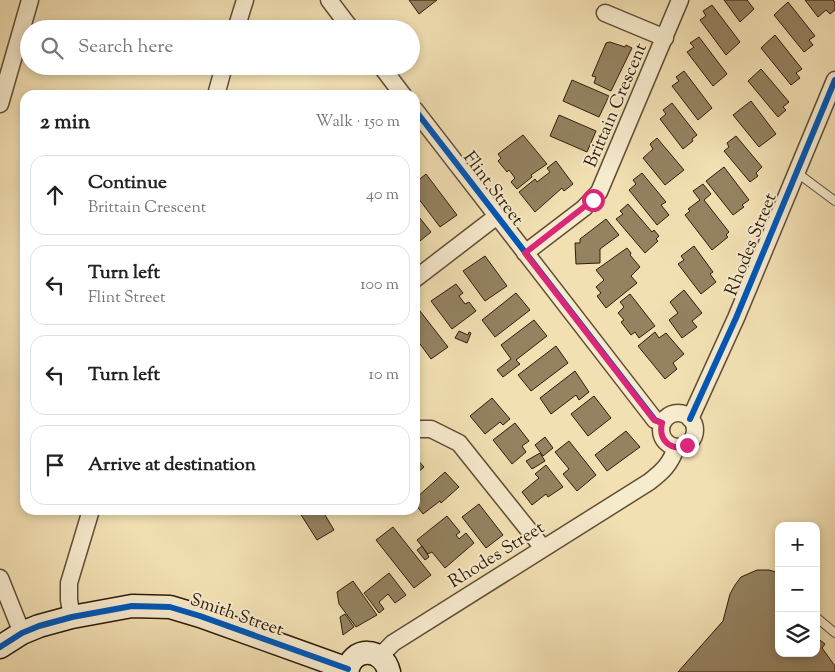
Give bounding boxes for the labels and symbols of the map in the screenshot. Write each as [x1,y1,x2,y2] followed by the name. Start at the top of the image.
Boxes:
[579,40,655,172] street label: Brittain Crescent
[456,147,529,232] street label: Flint Street
[582,189,605,212] route start
[719,189,784,300] street label: Rhodes Street
[676,434,699,457] route end
[444,516,550,596] street label: Rhodes Street
[186,588,287,644] street label: Smith Street

